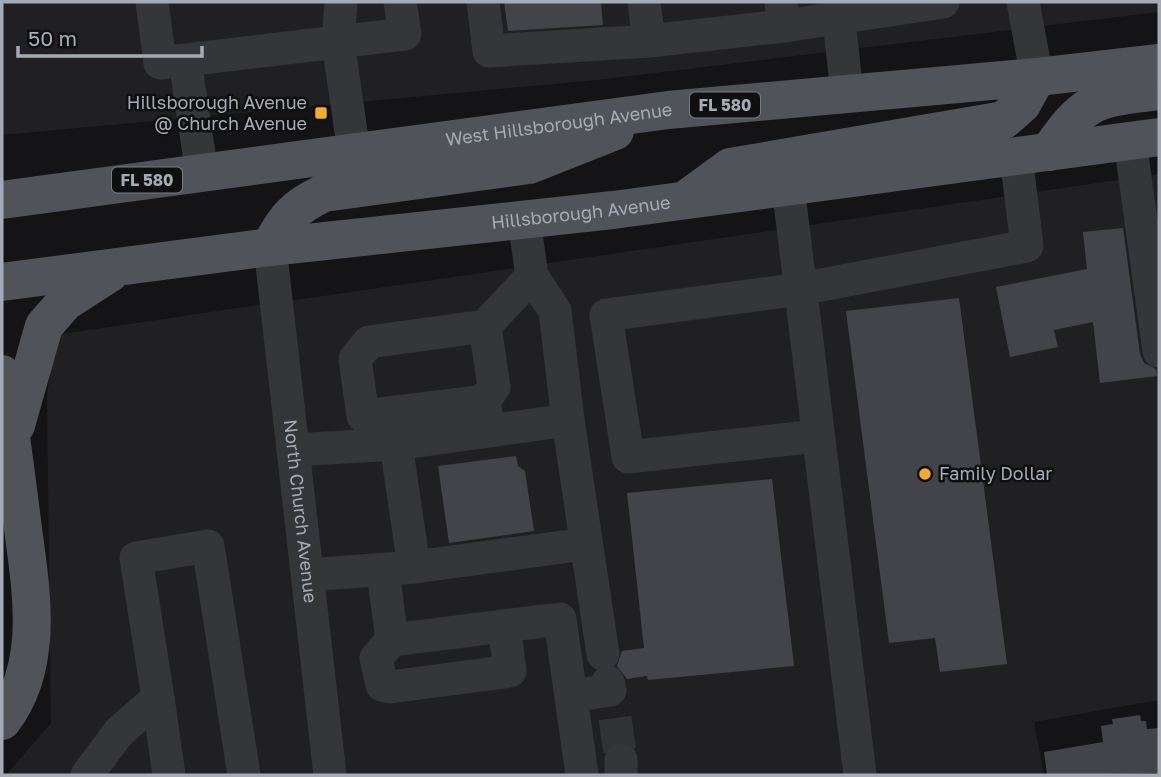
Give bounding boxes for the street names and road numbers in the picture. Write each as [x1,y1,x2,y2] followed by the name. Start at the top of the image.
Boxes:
[690,92,760,118] road number: FL 580
[444,98,674,150] street label: West Hillsborough Avenue
[112,168,182,192] road number: FL 580
[490,190,672,233] street label: Hillsborough Avenue
[280,418,322,604] street label: North Church Avenue

